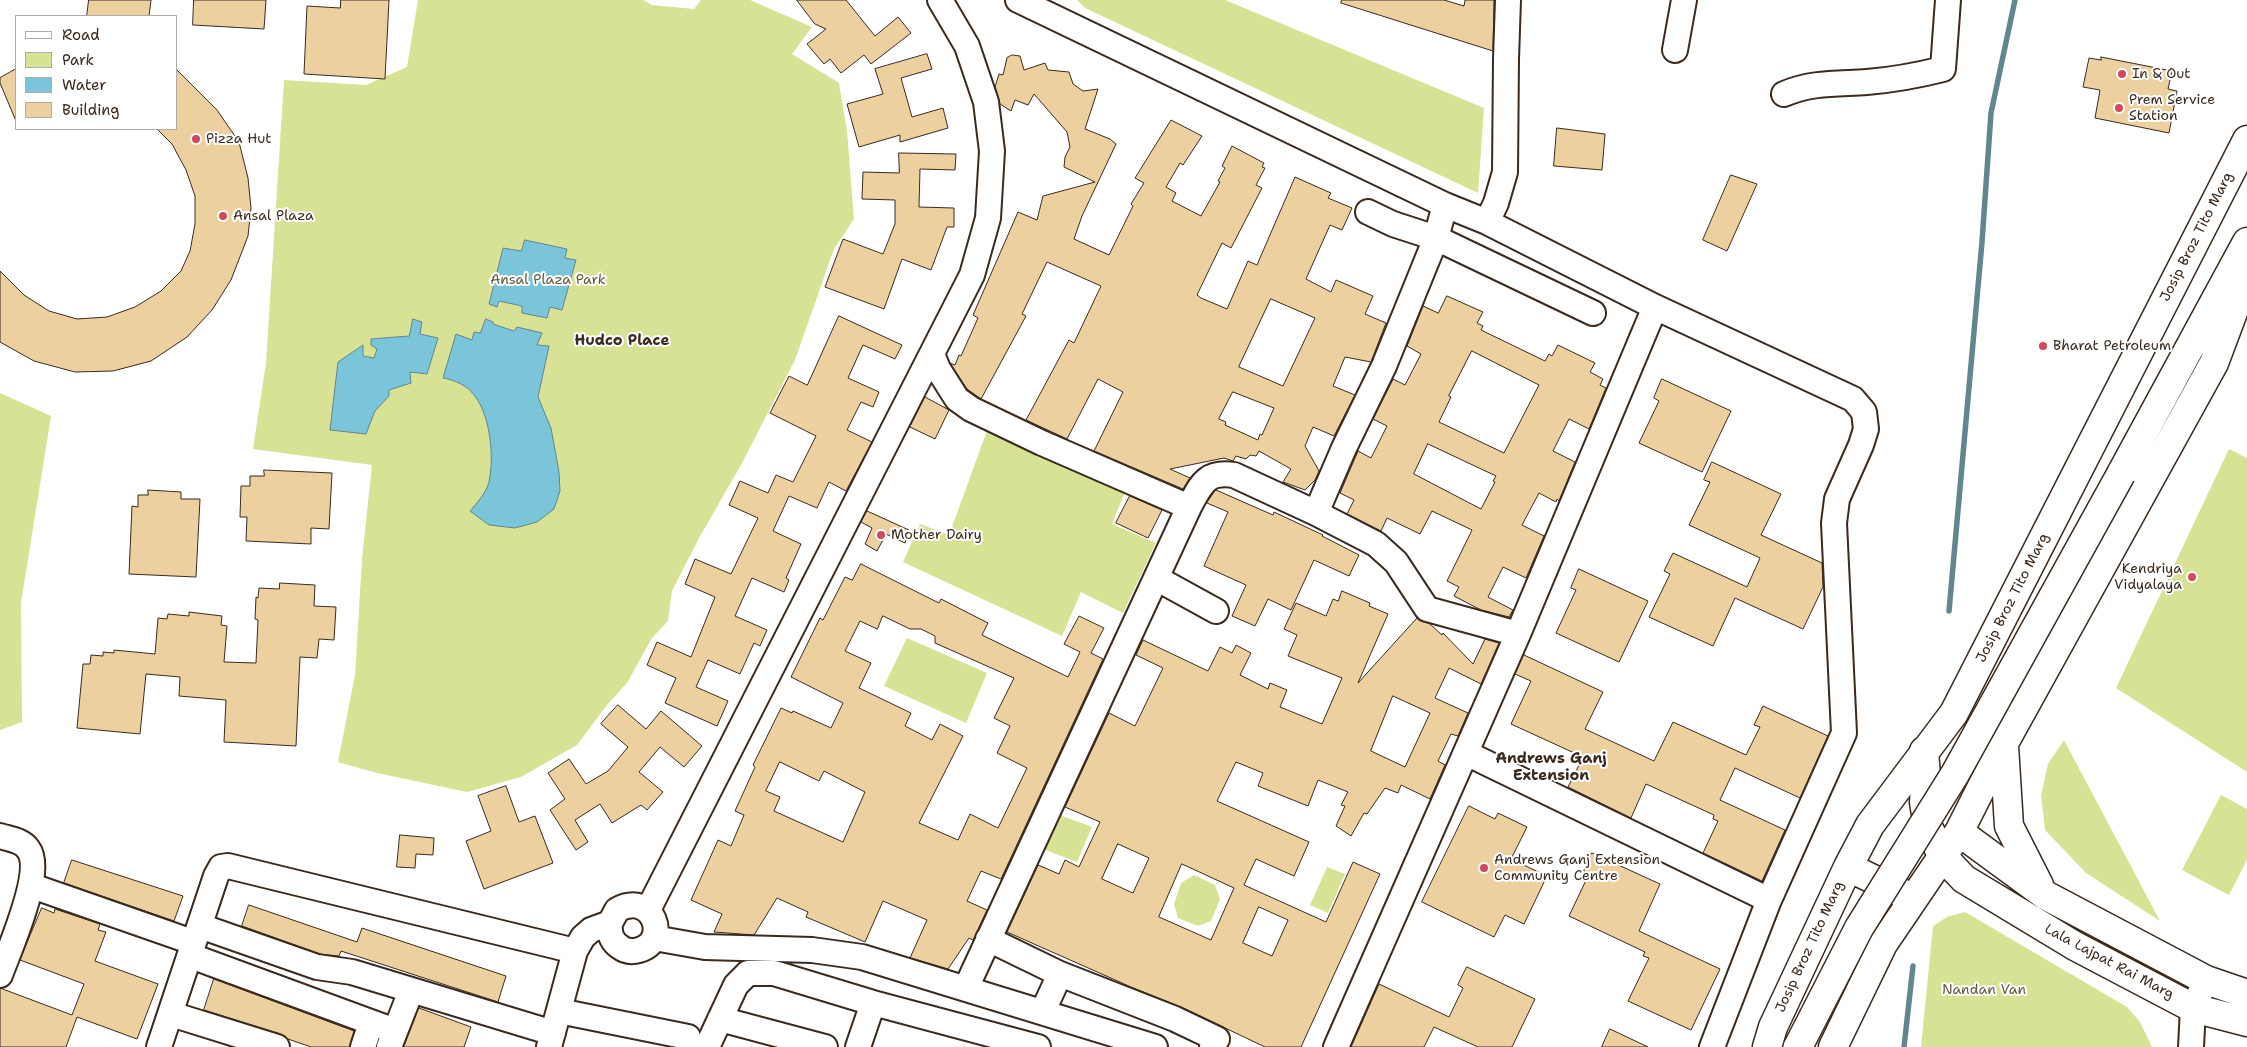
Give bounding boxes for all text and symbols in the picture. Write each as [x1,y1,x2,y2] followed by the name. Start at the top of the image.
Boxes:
[15,15,178,130] legend
[62,25,100,45] text: Road
[62,50,94,70] text: Park
[2132,66,2190,82] place label: In & Out
[2116,68,2128,80] marker: In & Out
[62,75,106,95] text: Water
[2129,92,2215,124] place label: Prem Service Station
[62,100,119,120] text: Building
[2113,102,2125,114] marker: Prem Service Station
[206,131,271,147] place label: Pizza Hut
[190,133,202,145] marker: Pizza Hut
[2157,170,2237,304] street label: Josip Broz Tito Marg
[233,208,314,224] place label: Ansal Plaza
[217,210,229,222] marker: Ansal Plaza
[490,272,606,288] park label: Ansal Plaza Park
[575,332,669,350] district label: Hudco Place
[2053,338,2171,354] place label: Bharat Petroleum
[2037,340,2049,352] marker: Bharat Petroleum
[891,527,982,543] place label: Mother Dairy
[875,529,887,541] marker: Mother Dairy
[1973,531,2053,665] street label: Josip Broz Tito Marg
[2114,561,2182,594] place label: Kendriya Vidyalaya
[2186,571,2198,583] marker: Kendriya Vidyalaya
[1495,750,1607,785] district label: Andrews Ganj Extension
[1494,852,1660,884] place label: Andrews Ganj Extension Community Centre
[1478,862,1490,874] marker: Andrews Ganj Extension Community Centre
[1772,879,1848,1015] street label: Josip Broz Tito Marg
[2041,921,2177,1003] street label: Lala Lajpat Rai Marg
[1942,982,2026,998] park label: Nandan Van

